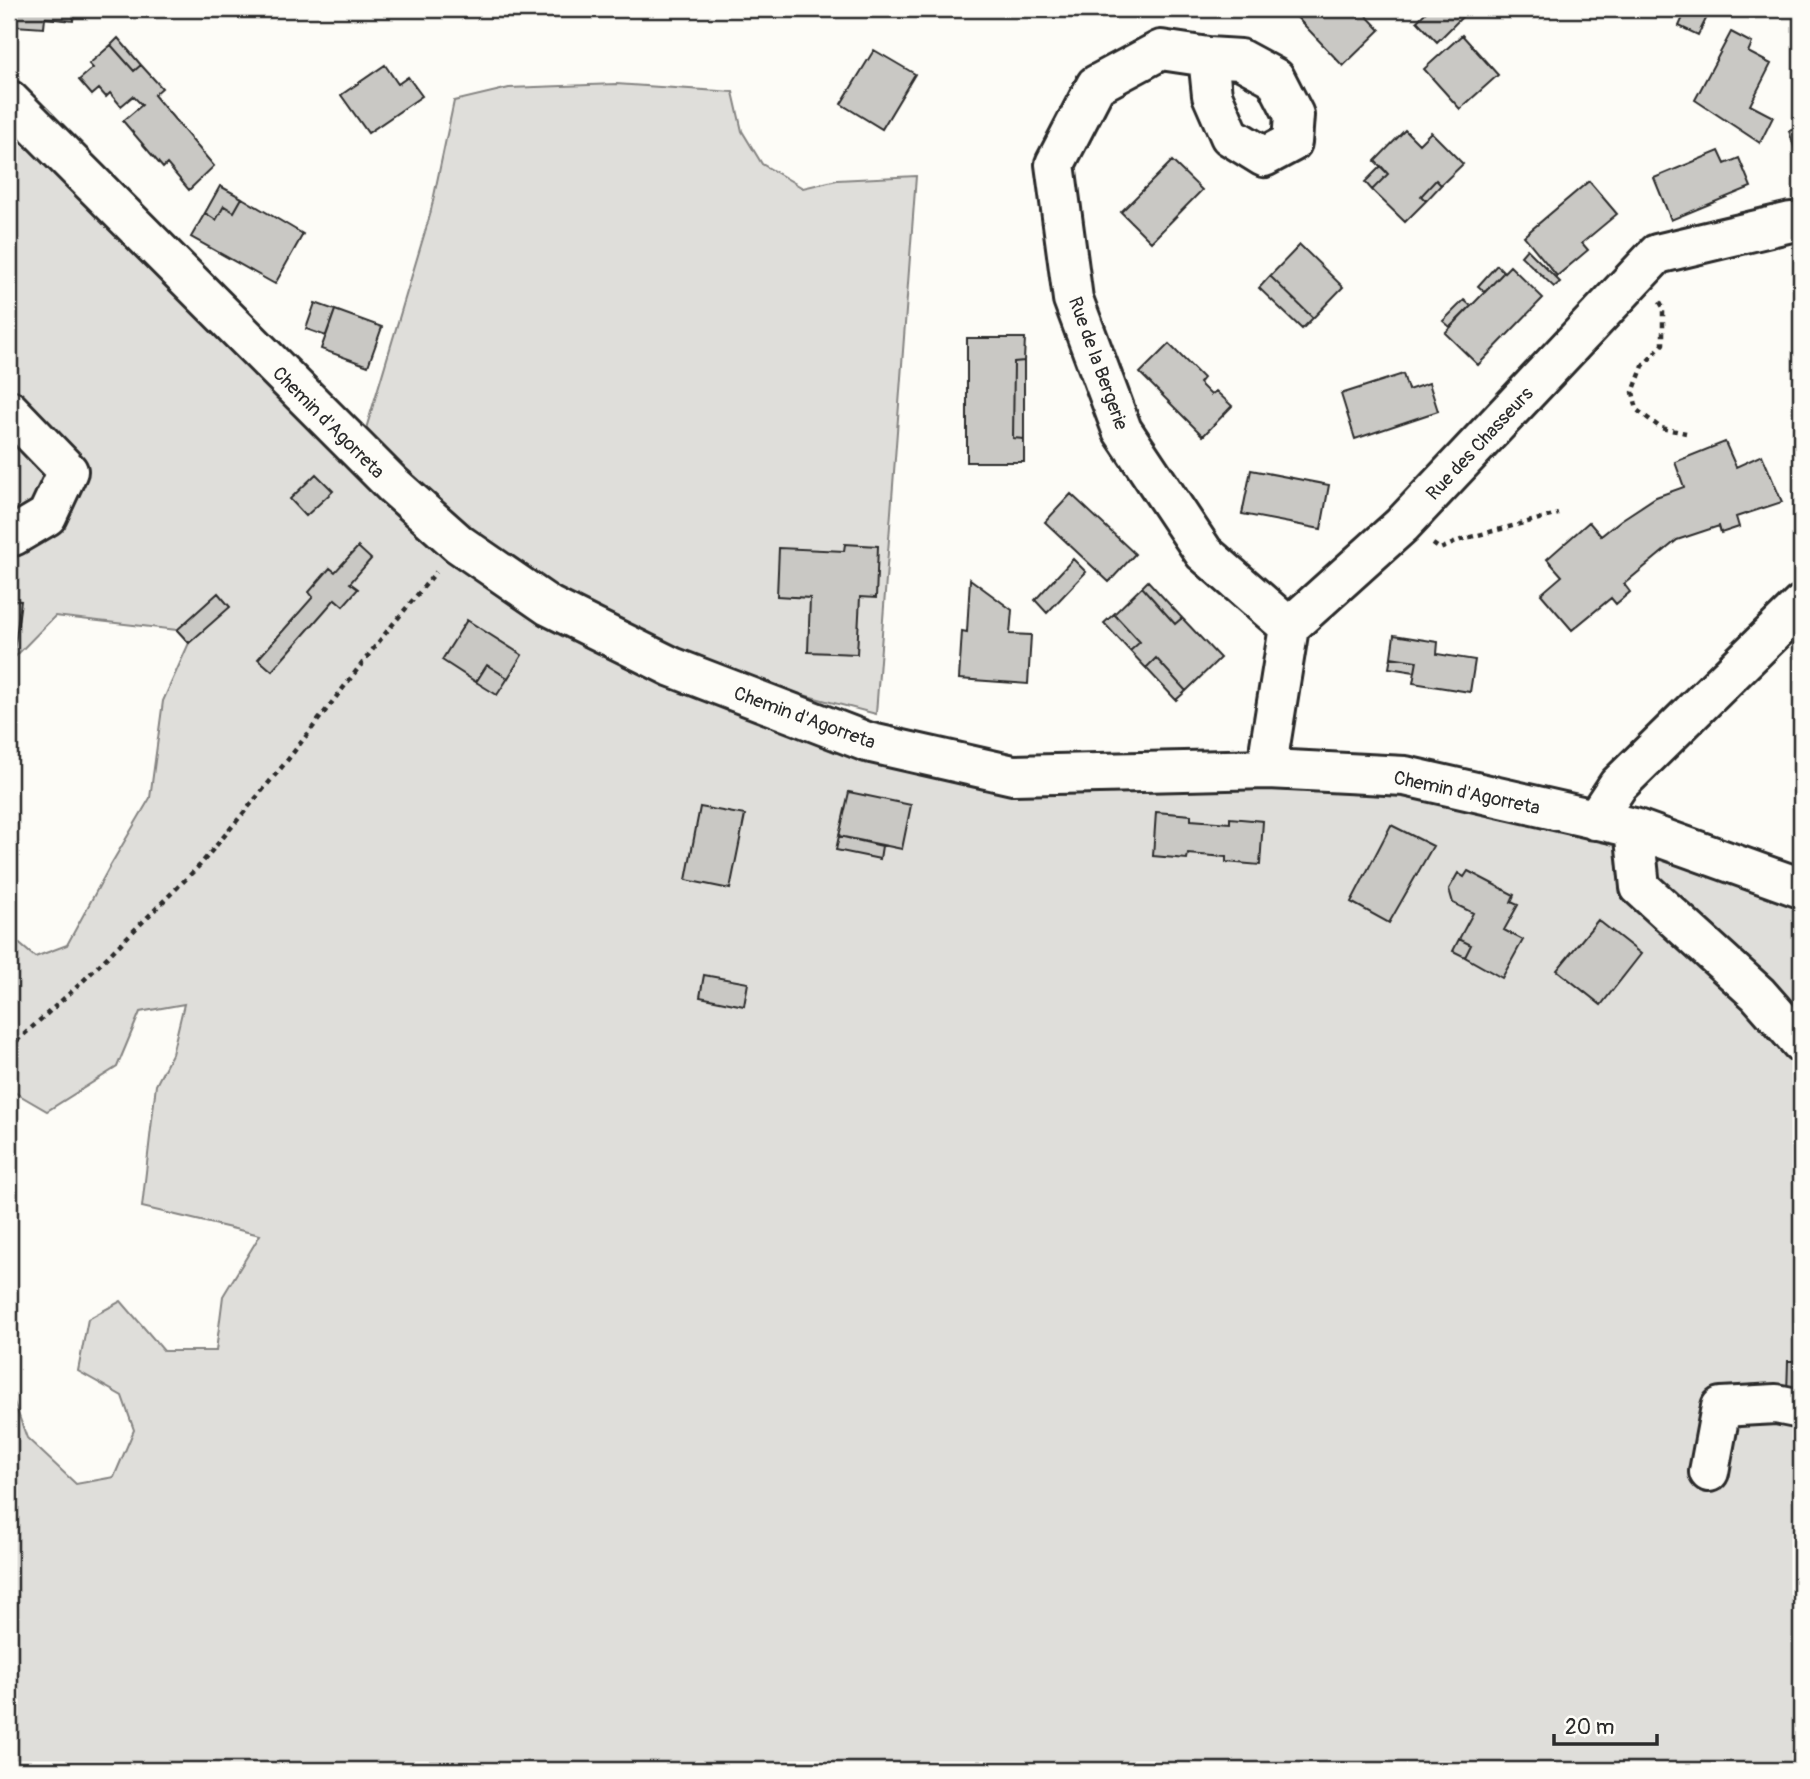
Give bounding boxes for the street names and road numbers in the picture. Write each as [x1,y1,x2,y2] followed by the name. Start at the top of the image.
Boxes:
[1063,294,1133,434] street label: Rue de la Bergerie
[267,362,390,484] street label: Chemin d'Agorreta
[1421,382,1539,505] street label: Rue des Chasseurs
[731,681,879,755] street label: Chemin d'Agorreta
[1391,766,1542,820] street label: Chemin d'Agorreta

